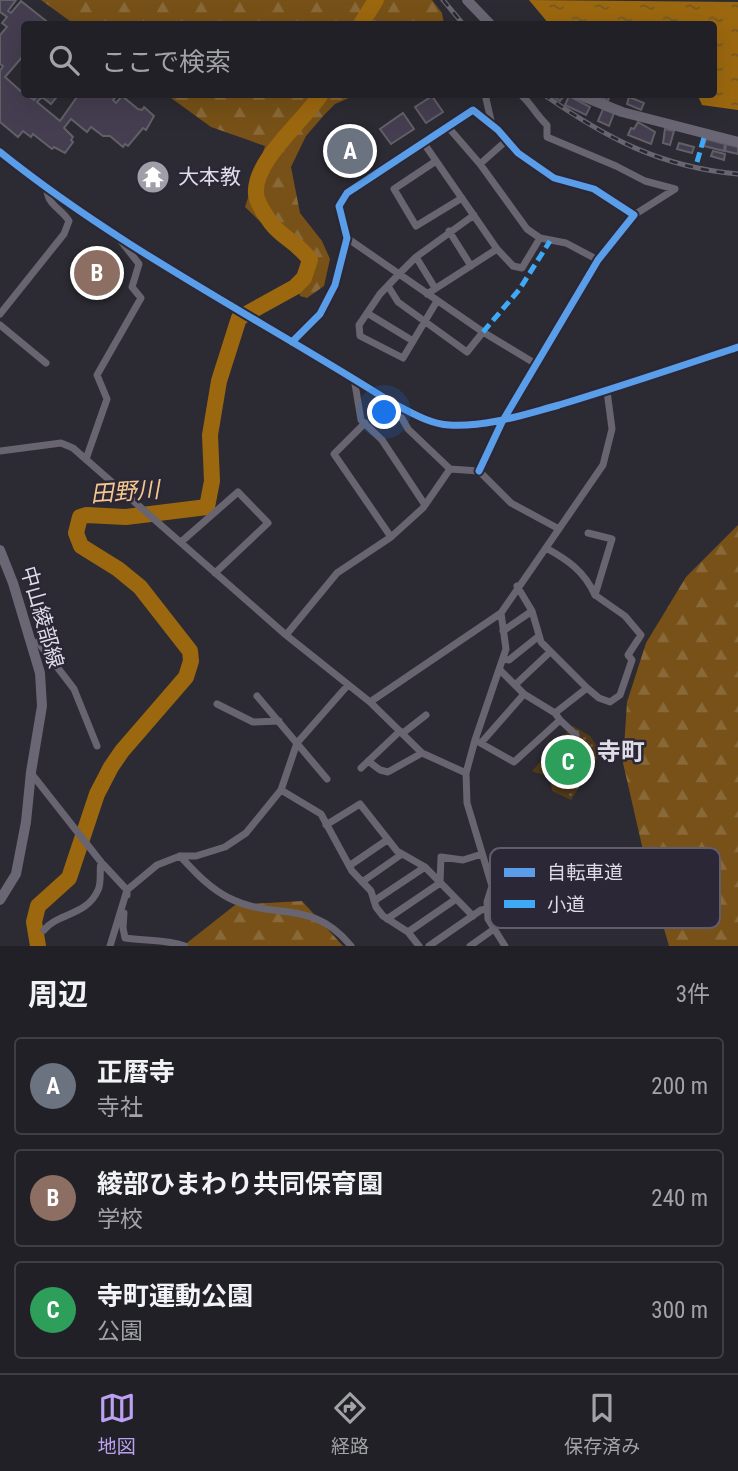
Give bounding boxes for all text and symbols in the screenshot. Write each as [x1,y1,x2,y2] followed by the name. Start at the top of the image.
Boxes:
[21,21,717,98] search box
[45,41,83,79] icon: search
[101,47,231,77] text: ここで検索
[327,125,373,177] pin: A
[134,158,172,196] temple icon: 大本教
[178,165,241,189] place label: 大本教
[74,247,120,299] pin: B
[367,395,401,429] your location
[90,476,163,508] water label: 田野川
[16,563,68,671] street label: 中山綾部線
[545,736,591,788] pin: C
[597,738,645,766] district label: 寺町
[490,848,720,928] legend
[547,861,623,884] text: 自転車道
[547,893,585,916] text: 小道
[28,977,88,1012] text: 周辺
[676,981,710,1008] text: 3件
[97,1057,175,1087] text: 正暦寺
[46,1073,60,1100] text: A
[651,1073,708,1100] text: 200 m
[97,1094,143,1121] text: 寺社
[97,1169,383,1199] text: 綾部ひまわり共同保育園
[47,1185,59,1212] text: B
[651,1185,708,1212] text: 240 m
[97,1206,143,1233] text: 学校
[97,1281,253,1311] text: 寺町運動公園
[46,1297,60,1324] text: C
[651,1297,708,1324] text: 300 m
[97,1318,143,1345] text: 公園
[98,1389,136,1458] tab: 地図
[331,1389,369,1458] tab: 経路
[564,1389,640,1458] tab: 保存済み

